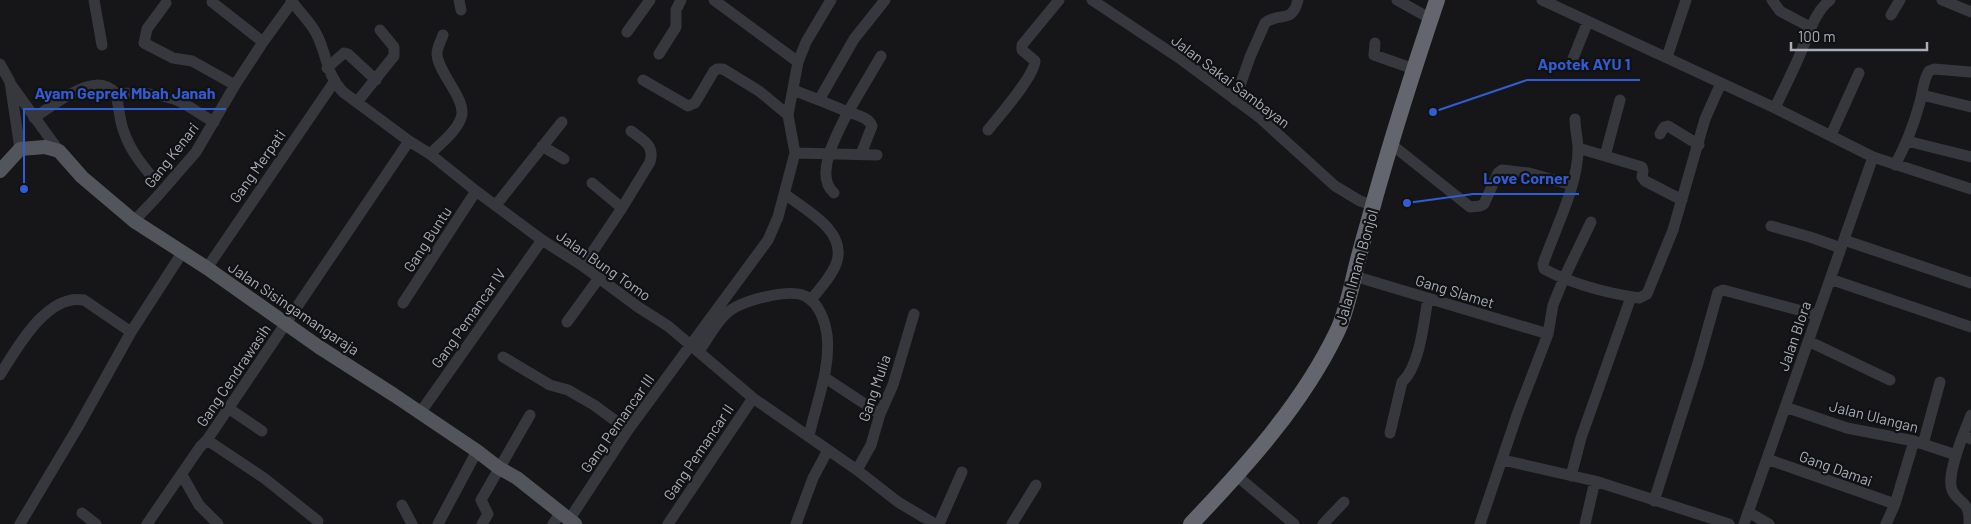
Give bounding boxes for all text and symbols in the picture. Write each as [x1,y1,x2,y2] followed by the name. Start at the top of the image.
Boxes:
[1791,20,1927,52] scale bar
[1798,27,1836,45] text: 100 m
[1168,31,1294,131] street label: Jalan Sakai Sambayan
[1527,49,1640,80] callout: Apotek AYU 1
[1537,54,1631,73] text: Apotek AYU 1
[24,78,226,109] callout: Ayam Geprek Mbah Janah
[34,83,216,102] text: Ayam Geprek Mbah Janah
[140,119,202,191] street label: Gang Kenari
[225,126,289,206] street label: Gang Merpati
[1473,163,1579,194] callout: Love Corner
[1483,168,1569,187] text: Love Corner
[399,203,455,275] street label: Gang Buntu
[1331,207,1381,327] street label: Jalan Imam Bonjol
[553,226,655,304] street label: Jalan Bung Tomo
[225,257,363,359] street label: Jalan Sisingamangaraja
[427,265,509,371] street label: Gang Pemancar IV
[1413,270,1497,312] street label: Gang Slamet
[1774,299,1814,373] street label: Jalan Blora
[192,320,274,430] street label: Gang Cendrawasih
[854,352,894,424] street label: Gang Mulia
[576,370,658,476] street label: Gang Pemancar III
[1828,396,1920,436] street label: Jalan Ulangan
[659,400,737,504] street label: Gang Pemancar II
[1797,446,1875,490] street label: Gang Damai

